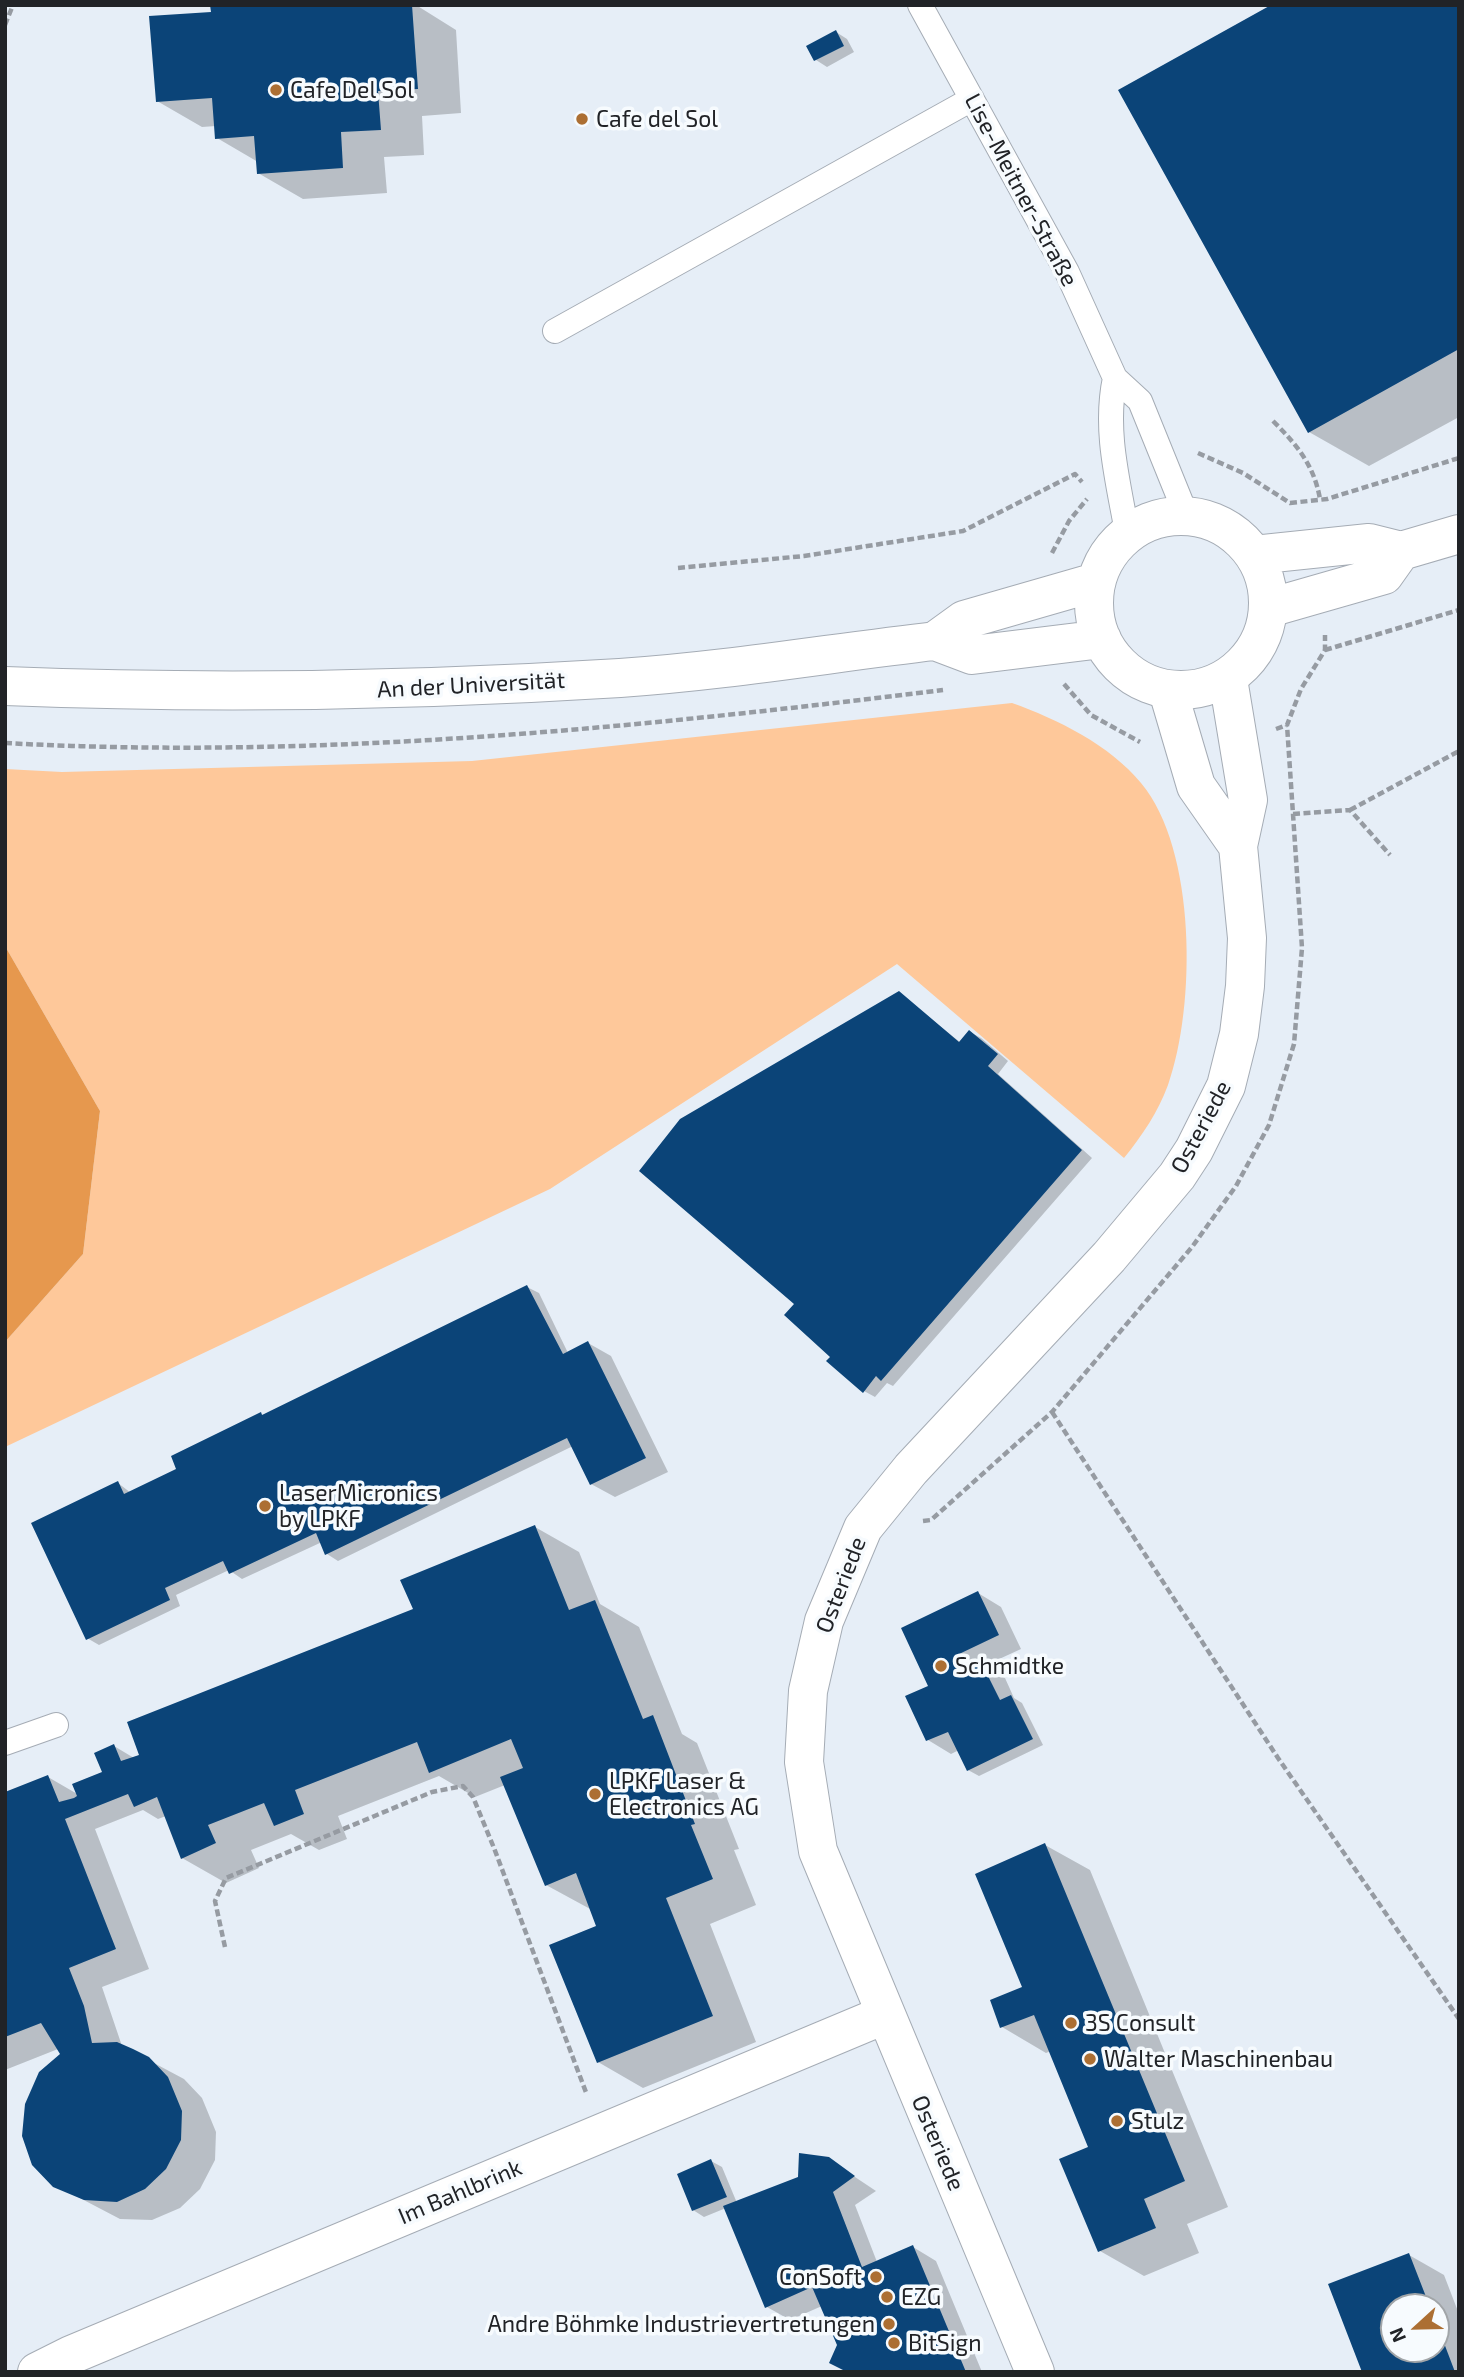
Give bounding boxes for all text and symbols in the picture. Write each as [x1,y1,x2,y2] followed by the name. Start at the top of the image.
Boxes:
[290,76,414,104] place label: Cafe Del Sol
[268,82,284,98] marker: Cafe Del Sol
[959,89,1083,291] street label: Lise-Meitner-Straße
[596,105,718,133] place label: Cafe del Sol
[574,111,590,127] marker: Cafe del Sol
[376,666,566,704] street label: An der Universität
[1165,1076,1237,1178] street label: Osteriede
[279,1479,438,1533] place label: LaserMicronics by LPKF
[257,1498,273,1514] marker: LaserMicronics by LPKF
[810,1533,872,1637] street label: Osteriede
[955,1652,1064,1680] place label: Schmidtke
[933,1658,949,1674] marker: Schmidtke
[609,1767,759,1821] place label: LPKF Laser & Electronics AG
[587,1786,603,1802] marker: LPKF Laser & Electronics AG
[1085,2009,1196,2037] place label: 3S Consult
[1063,2015,1079,2031] marker: 3S Consult
[1104,2045,1333,2073] place label: Walter Maschinenbau
[1082,2051,1098,2067] marker: Walter Maschinenbau
[906,2091,970,2195] street label: Osteriede
[1131,2107,1184,2135] place label: Stulz
[1109,2113,1125,2129] marker: Stulz
[394,2154,526,2230] street label: Im Bahlbrink
[779,2263,862,2291] place label: ConSoft
[868,2269,884,2285] marker: ConSoft
[901,2283,941,2311] place label: EZG
[879,2289,895,2305] marker: EZG
[1380,2293,1450,2363] north arrow
[487,2310,875,2338] place label: Andre Böhmke Industrievertretungen
[881,2316,897,2332] marker: Andre Böhmke Industrievertretungen
[1384,2325,1410,2346] text: N
[908,2329,982,2357] place label: BitSign
[886,2335,902,2351] marker: BitSign

